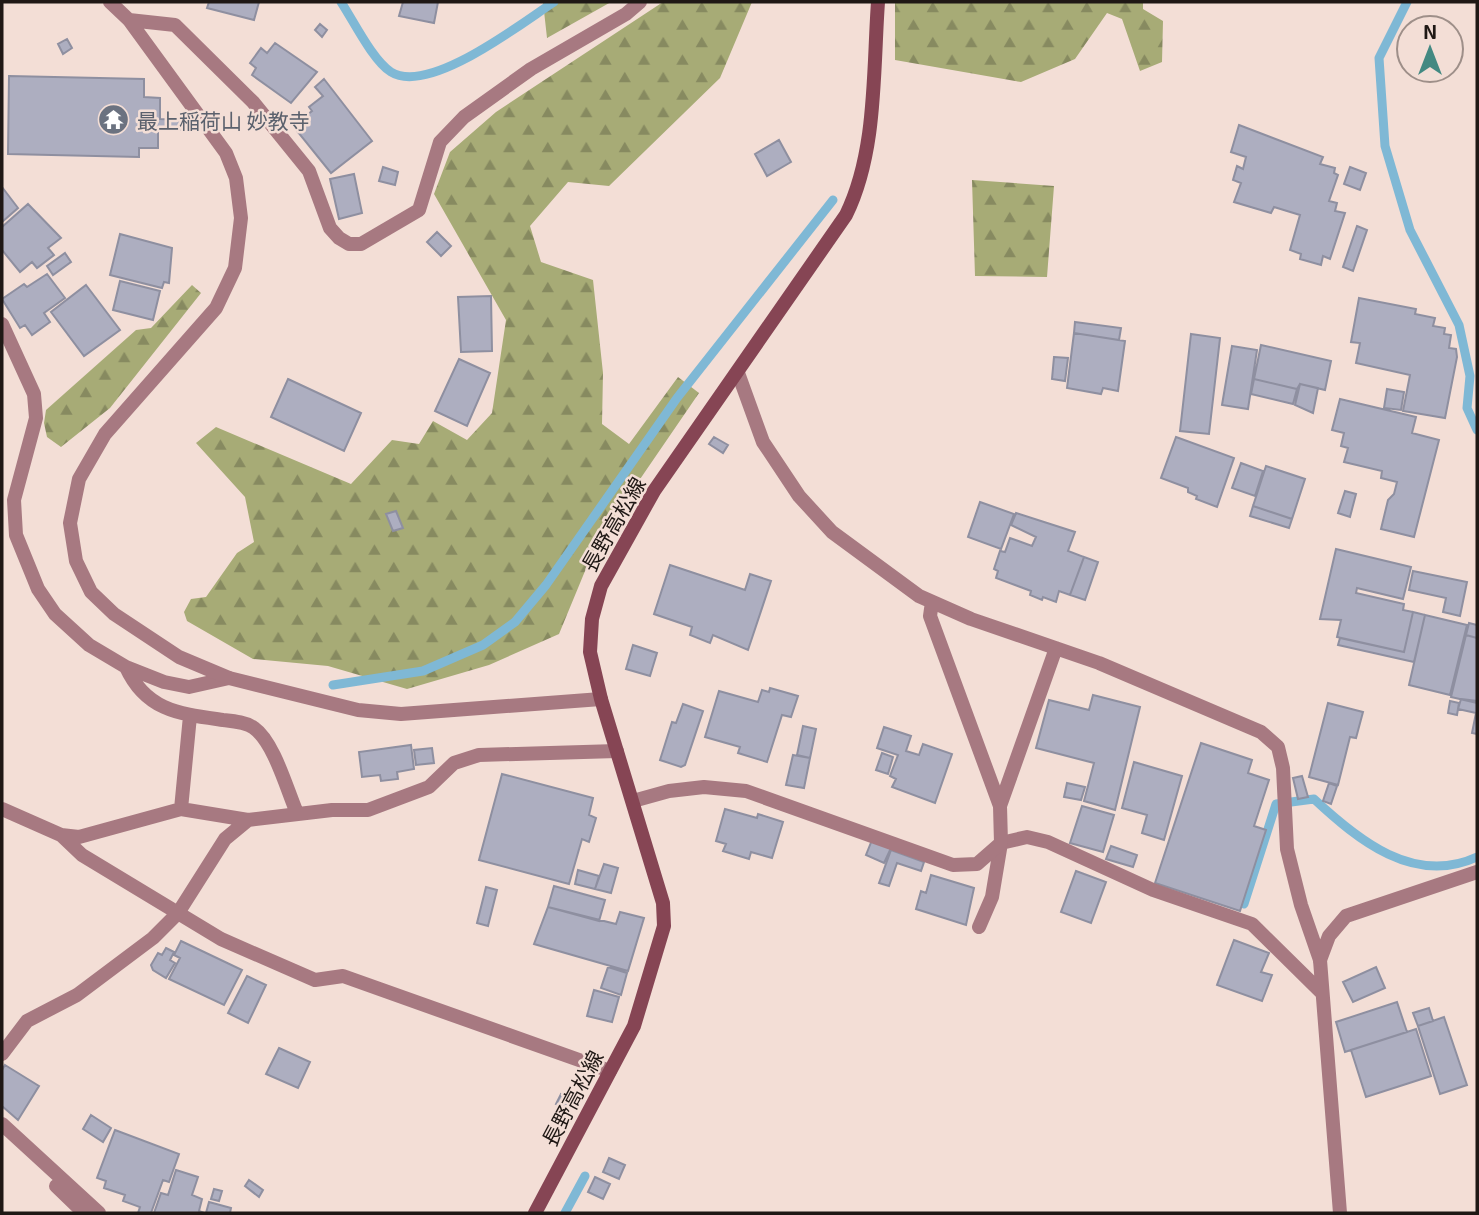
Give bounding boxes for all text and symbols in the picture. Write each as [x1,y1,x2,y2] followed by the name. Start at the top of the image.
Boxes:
[1395,14,1465,84] north arrow
[1423,20,1437,43] text: N
[97,103,131,137] temple icon: 最上稲荷山 妙教寺
[137,108,310,133] place label: 最上稲荷山 妙教寺
[576,472,650,576] street label: 長野高松線
[536,1046,608,1150] street label: 長野高松線

